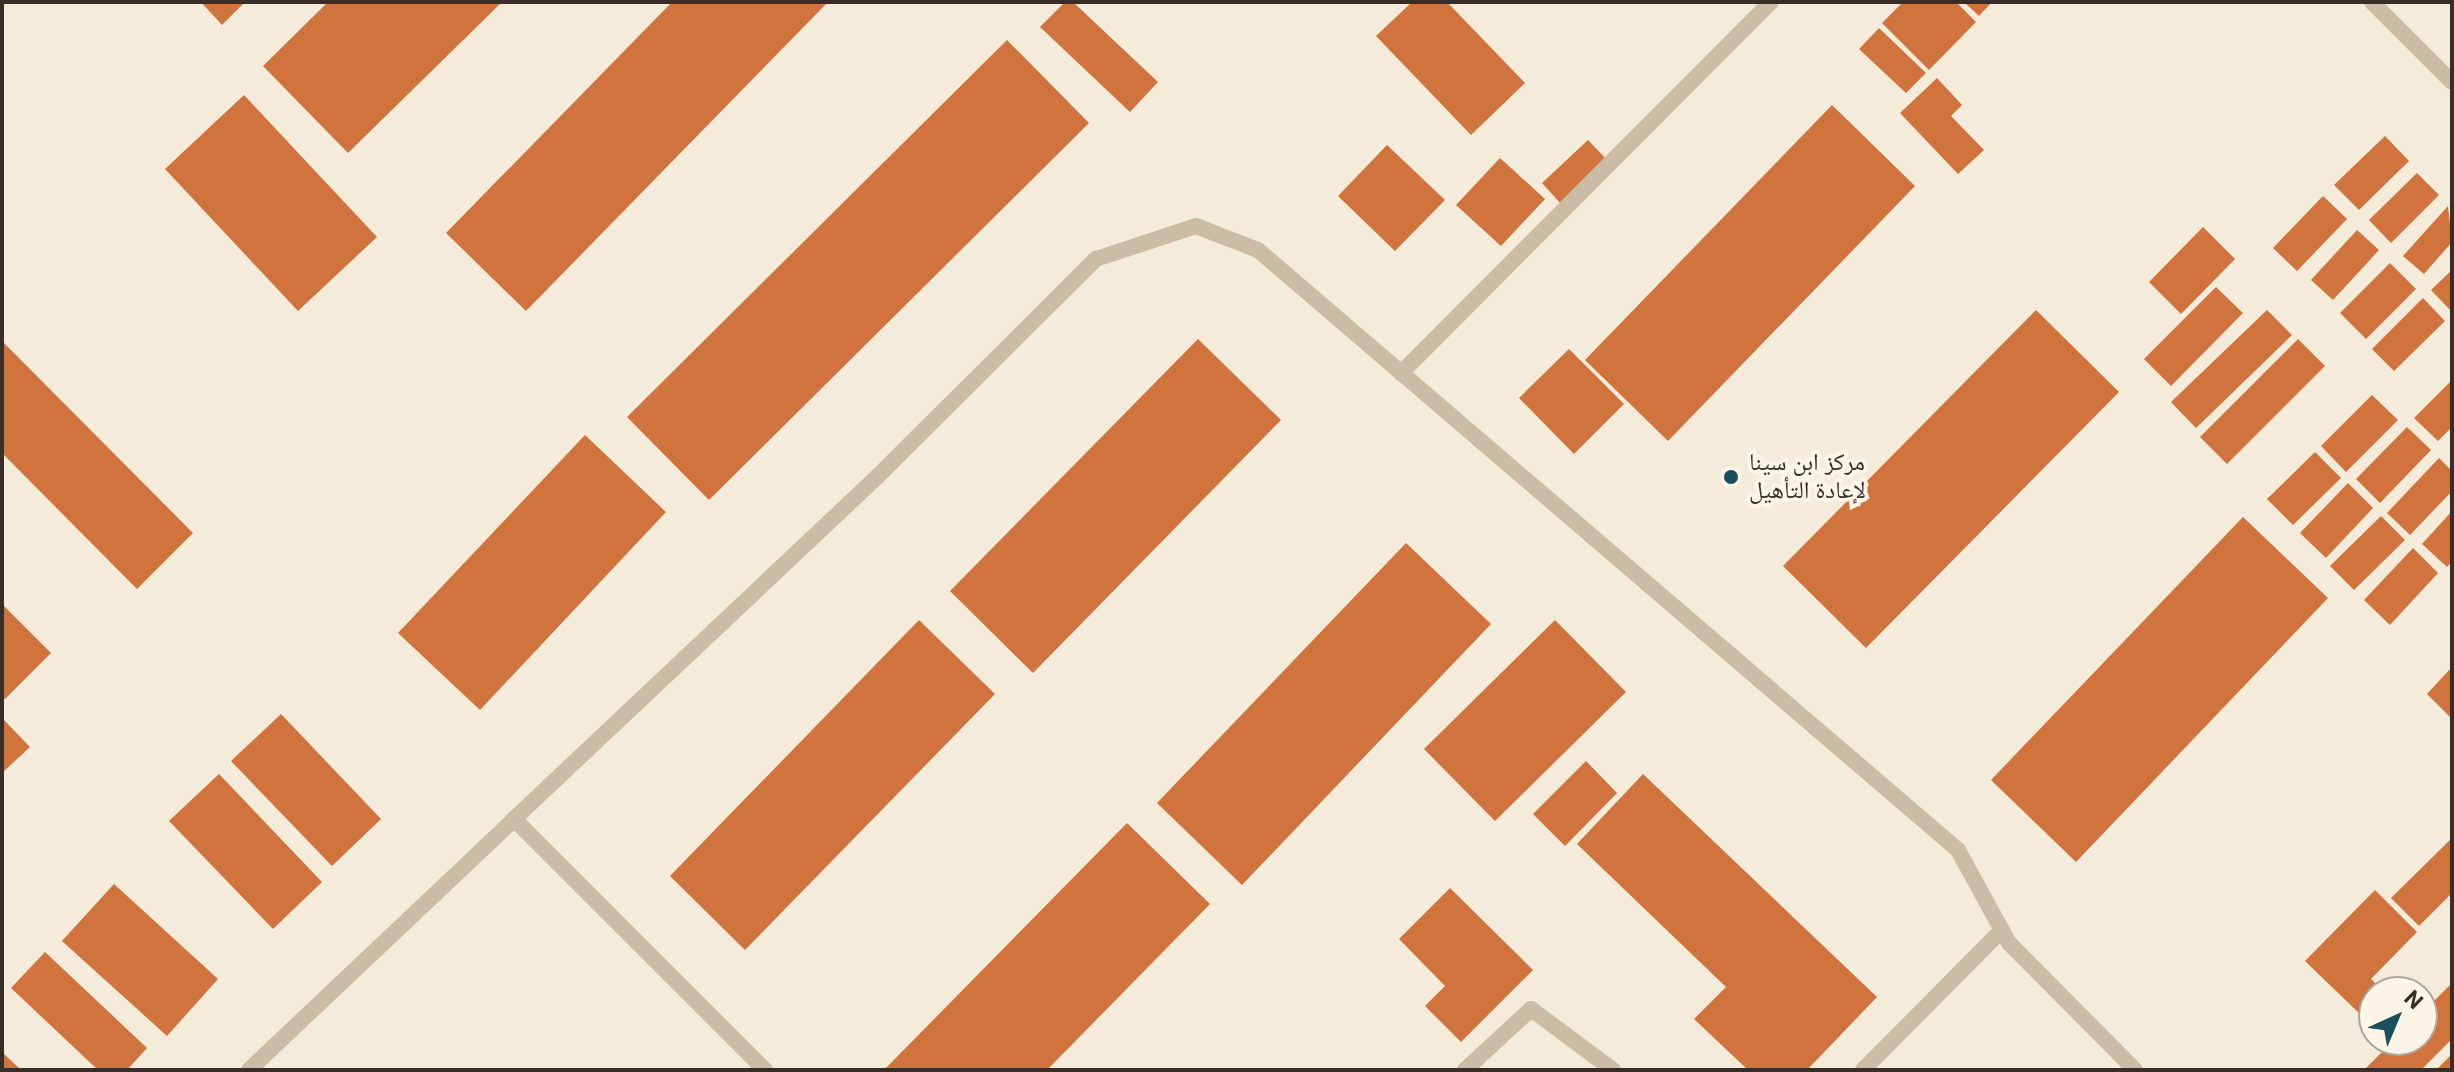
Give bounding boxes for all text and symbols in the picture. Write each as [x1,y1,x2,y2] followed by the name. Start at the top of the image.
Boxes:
[1749,449,1866,505] place label: مركز ابن سينا لإعادة التأهيل
[1720,466,1742,488] marker: مركز ابن سينا لإعادة التأهيل
[2358,976,2438,1056] north arrow
[2399,985,2428,1014] text: N

